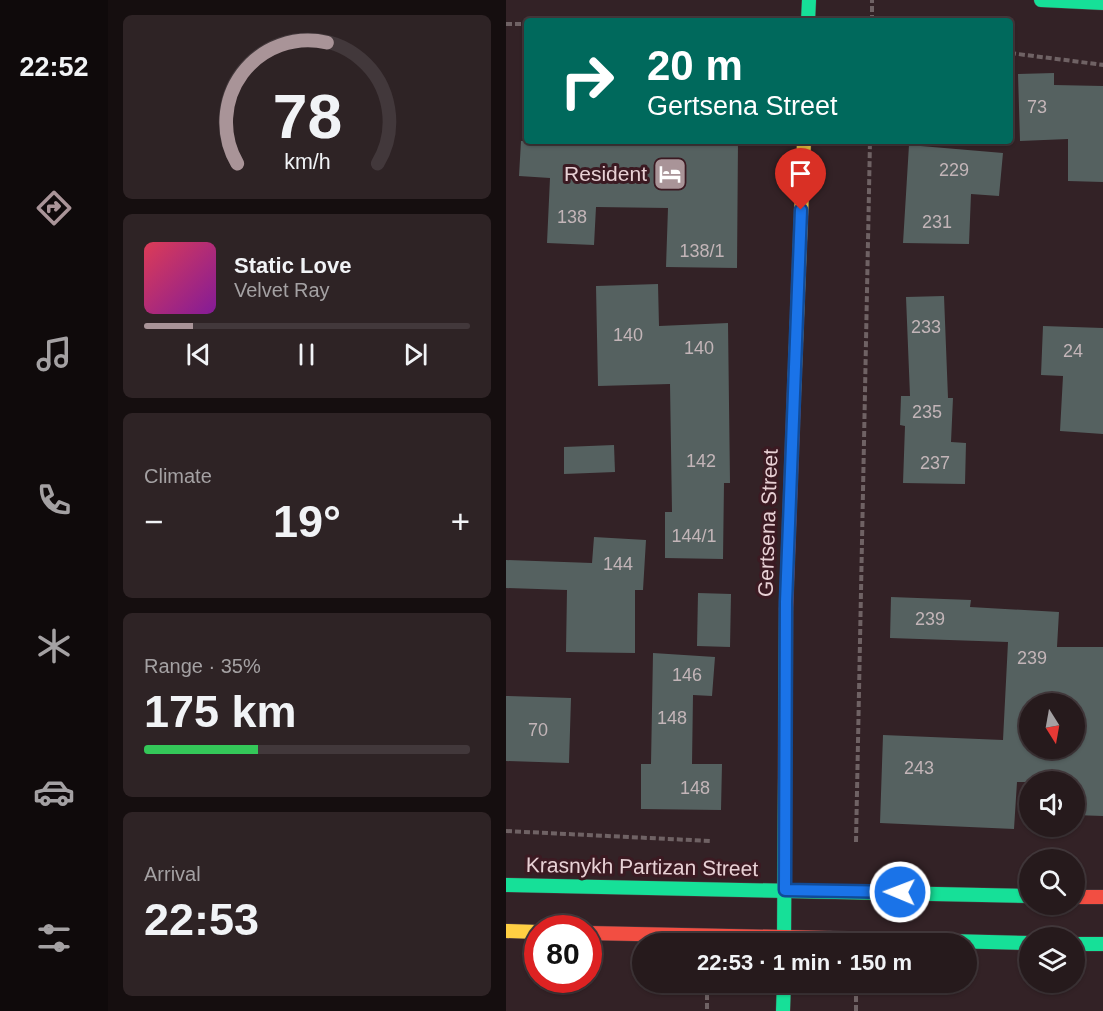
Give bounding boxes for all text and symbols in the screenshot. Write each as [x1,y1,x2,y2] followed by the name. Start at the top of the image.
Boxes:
[548,42,626,120] icon: right
[647,42,743,89] text: 20 m
[19,52,89,82] text: 22:52
[272,82,342,151] text: 78
[647,91,838,121] text: Gertsena Street
[1027,97,1047,117] house number: 73
[775,148,826,210] pin
[284,150,330,174] text: km/h
[652,156,688,192] hotel icon: Resident
[784,157,817,190] icon: arrive
[939,160,969,180] house number: 229
[564,162,647,185] place label: Resident
[33,187,75,229] icon: directions
[557,207,587,227] house number: 138
[922,212,952,232] house number: 231
[679,241,725,261] house number: 138/1
[234,253,351,278] text: Static Love
[234,279,330,301] text: Velvet Ray
[911,317,941,337] house number: 233
[613,325,643,345] house number: 140
[33,333,75,375] icon: music
[182,338,215,371] icon: previous
[290,338,323,371] icon: pause
[399,338,432,371] icon: next
[684,338,714,358] house number: 140
[1063,341,1083,361] house number: 24
[912,402,942,422] house number: 235
[753,448,782,597] street label: Gertsena Street
[686,451,716,471] house number: 142
[920,453,950,473] house number: 237
[144,465,212,487] text: Climate
[33,479,75,521] icon: phone
[273,496,341,547] text: 19°
[144,503,163,540] text: −
[451,503,470,540] text: +
[671,526,717,546] house number: 144/1
[603,554,633,574] house number: 144
[915,609,945,629] house number: 239
[33,625,75,667] icon: climate
[1017,648,1047,668] house number: 239
[144,655,261,677] text: Range · 35%
[672,665,702,685] house number: 146
[144,686,297,737] text: 175 km
[1019,693,1085,759] north arrow
[1019,693,1085,993] map controls
[657,708,687,728] house number: 148
[528,720,548,740] house number: 70
[904,758,934,778] house number: 243
[33,771,75,813] icon: car
[1019,771,1085,837] button: sound
[680,778,710,798] house number: 148
[1019,849,1085,915] button: search
[526,853,758,880] street label: Krasnykh Partizan Street
[868,860,932,924] position arrow
[144,863,201,885] text: Arrival
[144,894,259,945] text: 22:53
[524,915,602,993] speed limit sign: 80
[33,917,75,959] icon: filters
[1019,927,1085,993] button: layers
[697,950,912,975] text: 22:53 · 1 min · 150 m

